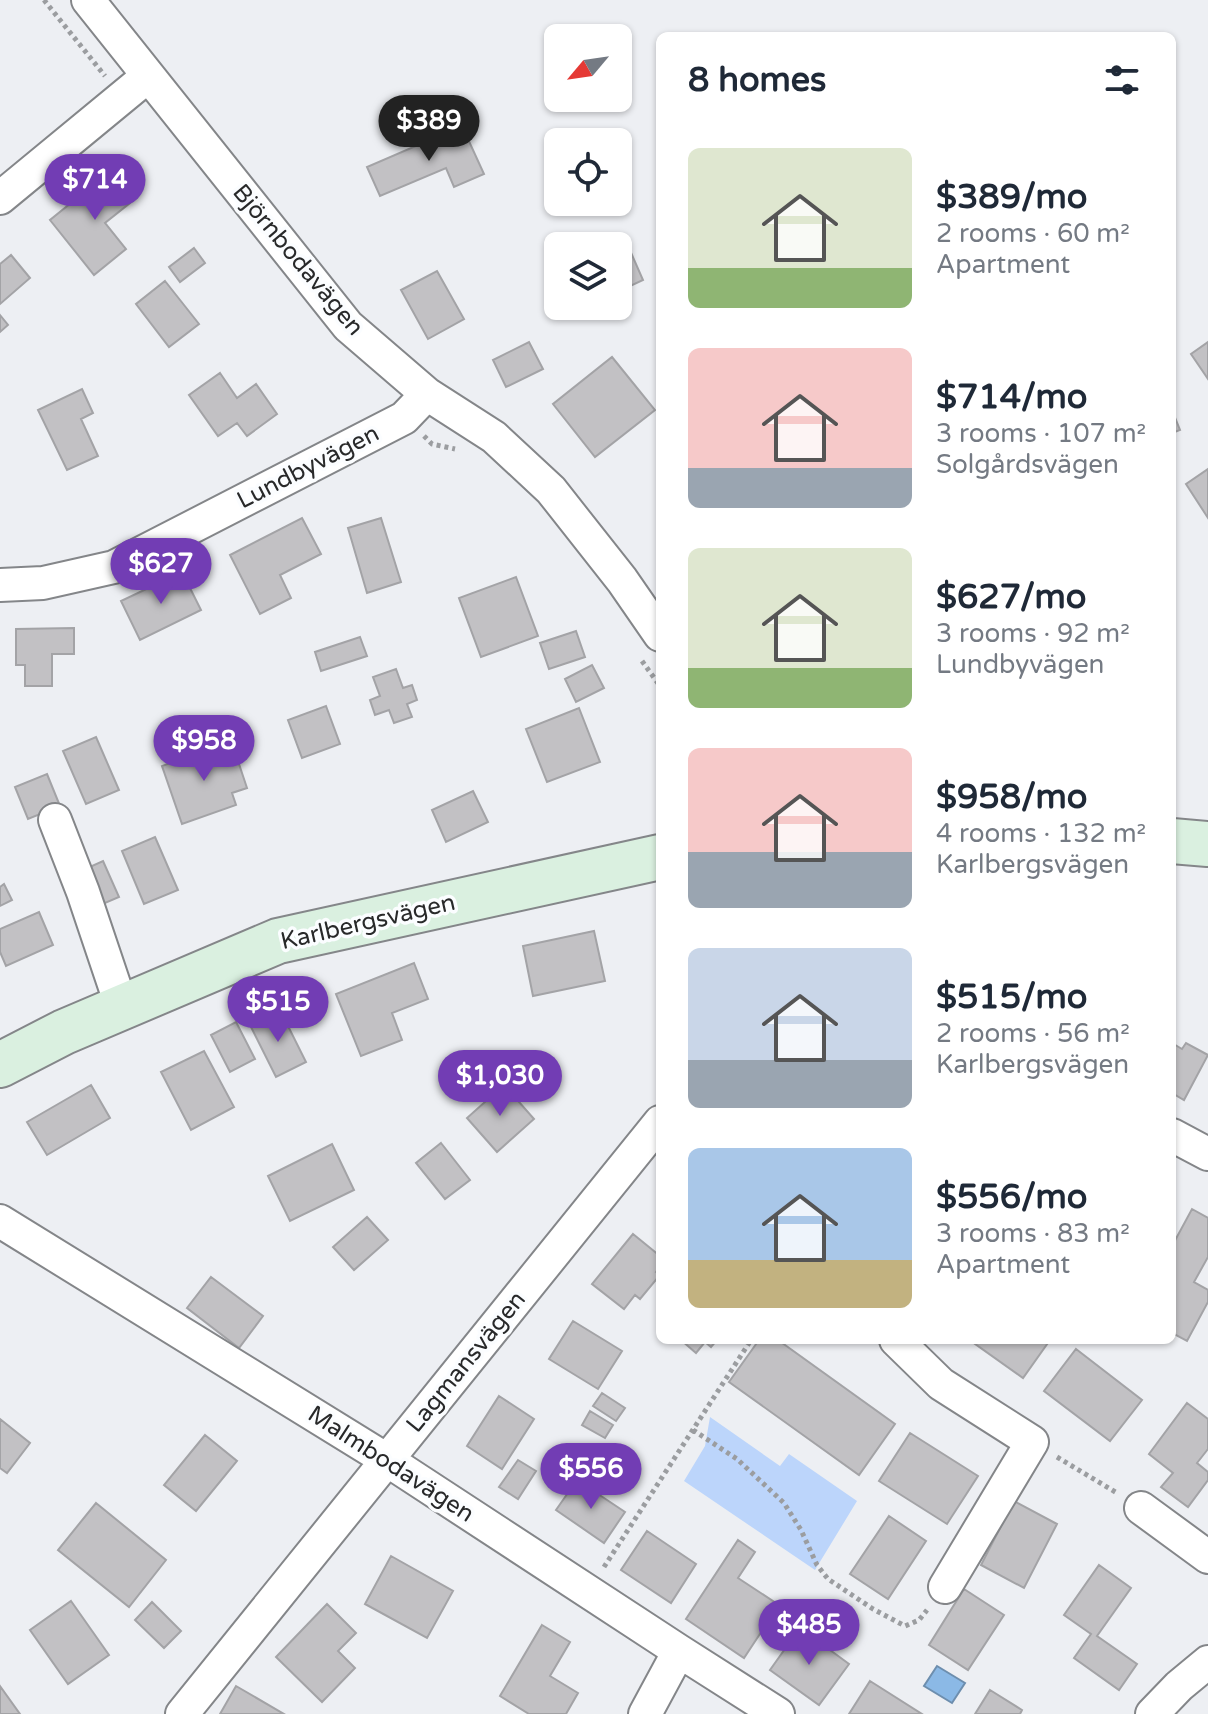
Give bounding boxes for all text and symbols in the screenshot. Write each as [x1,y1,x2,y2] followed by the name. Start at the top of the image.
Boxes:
[544,24,632,112] north arrow
[544,24,632,320] map controls
[1100,58,1144,102] icon: filters
[688,60,826,101] text: 8 homes
[382,95,476,163] pin: $389
[396,105,462,136] text: $389
[544,128,632,216] button: locate
[48,154,142,222] pin: $714
[62,164,128,195] text: $714
[936,177,1087,218] text: $389/mo
[226,178,370,342] street label: Björnbodavägen
[752,180,848,276] icon: home
[936,218,1130,249] text: 2 rooms · 60 m²
[544,232,632,320] button: layers
[936,249,1070,280] text: Apartment
[936,377,1087,418] text: $714/mo
[752,380,848,476] icon: home
[936,418,1146,449] text: 3 rooms · 107 m²
[232,419,384,515] street label: Lundbyvägen
[936,449,1119,480] text: Solgårdsvägen
[114,538,208,606] pin: $627
[128,548,194,579] text: $627
[936,577,1086,618] text: $627/mo
[752,580,848,676] icon: home
[936,618,1130,649] text: 3 rooms · 92 m²
[936,649,1104,680] text: Lundbyvägen
[157,715,251,783] pin: $958
[171,725,237,756] text: $958
[936,777,1087,818] text: $958/mo
[752,780,848,876] icon: home
[936,818,1146,849] text: 4 rooms · 132 m²
[936,849,1129,880] text: Karlbergsvägen
[278,888,458,956] street label: Karlbergsvägen
[231,976,325,1044] pin: $515
[936,977,1087,1018] text: $515/mo
[752,980,848,1076] icon: home
[245,986,311,1017] text: $515
[936,1018,1130,1049] text: 2 rooms · 56 m²
[936,1049,1129,1080] text: Karlbergsvägen
[435,1050,565,1118] pin: $1,030
[456,1060,544,1091] text: $1,030
[936,1177,1087,1218] text: $556/mo
[752,1180,848,1276] icon: home
[936,1218,1130,1249] text: 3 rooms · 83 m²
[936,1249,1070,1280] text: Apartment
[400,1285,532,1439] street label: Lagmansvägen
[302,1399,480,1529] street label: Malmbodavägen
[544,1443,638,1511] pin: $556
[558,1453,624,1484] text: $556
[762,1599,856,1667] pin: $485
[776,1609,842,1640] text: $485

